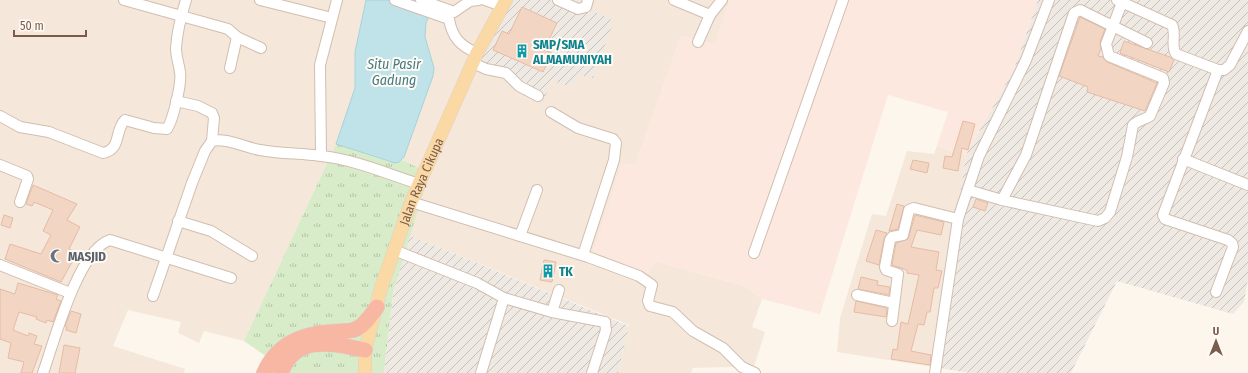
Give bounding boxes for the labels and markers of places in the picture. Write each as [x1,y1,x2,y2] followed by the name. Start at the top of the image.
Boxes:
[532,37,612,67] place label: SMP/SMA ALMAMUNIYAH
[514,43,530,59] building icon: SMP/SMA ALMAMUNIYAH
[49,248,65,264] mosque icon: MASJID
[68,249,106,264] place label: MASJID
[540,263,556,279] building icon: TK
[559,264,573,279] place label: TK

